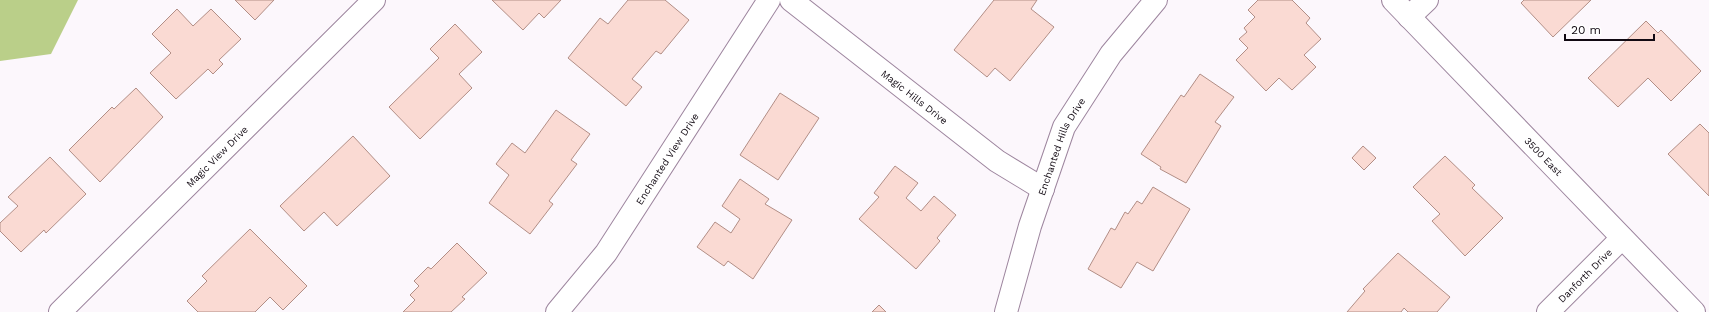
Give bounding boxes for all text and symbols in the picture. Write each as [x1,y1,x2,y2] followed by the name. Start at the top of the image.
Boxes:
[1565,16,1654,42] scale bar
[1571,23,1601,37] text: 20 m
[879,67,950,126] street label: Magic Hills Drive
[1035,95,1087,197] street label: Enchanted Hills Drive
[633,111,700,206] street label: Enchanted View Drive
[184,123,250,189] street label: Magic View Drive
[1523,135,1565,178] street label: 3500 East
[1556,246,1614,304] street label: Danforth Drive

